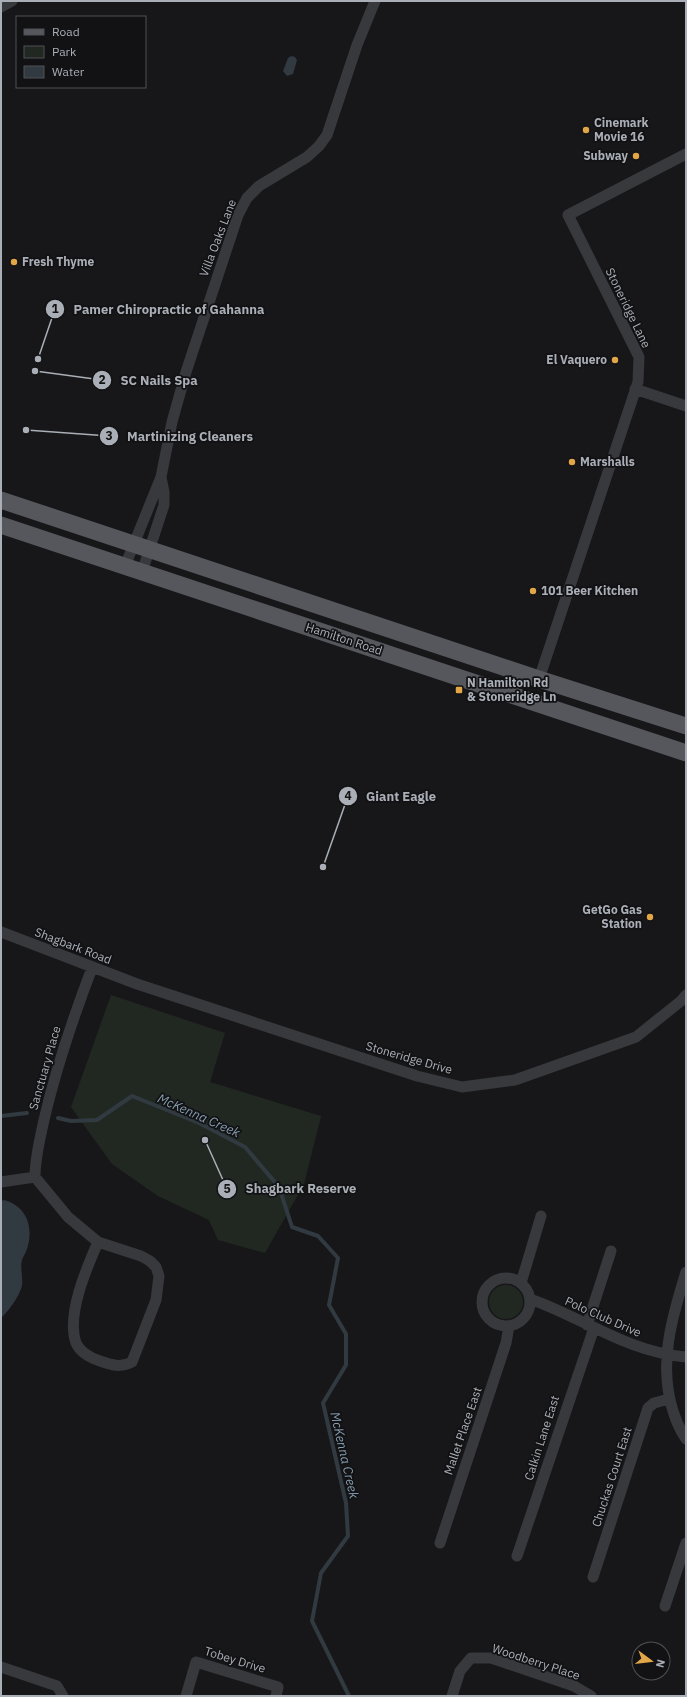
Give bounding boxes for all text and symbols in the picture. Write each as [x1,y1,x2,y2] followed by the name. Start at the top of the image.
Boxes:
[16,16,146,88] legend
[52,24,80,39] text: Road
[52,44,77,59] text: Park
[52,64,85,79] text: Water
[594,115,649,144] place label: Cinemark Movie 16
[581,125,591,135] marker: Cinemark Movie 16
[583,148,629,163] place label: Subway
[631,151,641,161] marker: Subway
[196,197,239,279] street label: Villa Oaks Lane
[22,254,94,269] place label: Fresh Thyme
[9,257,19,267] marker: Fresh Thyme
[603,265,654,351] street label: Stoneridge Lane
[45,297,272,322] callout: Pamer Chiropractic of Gahanna
[51,301,59,316] text: 1
[74,301,264,318] text: Pamer Chiropractic of Gahanna
[546,352,607,367] place label: El Vaquero
[610,355,620,365] marker: El Vaquero
[92,368,205,393] callout: SC Nails Spa
[98,372,106,387] text: 2
[120,372,198,389] text: SC Nails Spa
[99,424,261,449] callout: Martinizing Cleaners
[105,428,113,443] text: 3
[127,428,253,445] text: Martinizing Cleaners
[580,454,635,469] place label: Marshalls
[567,457,577,467] marker: Marshalls
[541,583,638,598] place label: 101 Beer Kitchen
[528,586,538,596] marker: 101 Beer Kitchen
[304,619,384,658] street label: Hamilton Road
[467,675,556,704] place label: N Hamilton Rd & Stoneridge Ln
[454,685,464,695] marker: N Hamilton Rd & Stoneridge Ln
[338,784,444,809] callout: Giant Eagle
[344,788,352,803] text: 4
[366,788,436,805] text: Giant Eagle
[582,902,642,931] place label: GetGo Gas Station
[645,912,655,922] marker: GetGo Gas Station
[33,924,114,967] street label: Shagbark Road
[25,1024,64,1112] street label: Sanctuary Place
[364,1038,454,1077] street label: Stoneridge Drive
[155,1090,243,1141] water label: McKenna Creek
[217,1176,364,1201] callout: Shagbark Reserve
[246,1180,356,1197] text: Shagbark Reserve
[223,1181,231,1196] text: 5
[563,1293,644,1340] street label: Polo Club Drive
[440,1385,485,1477] street label: Mallet Place East
[521,1394,562,1482] street label: Calkin Lane East
[326,1410,363,1500] water label: McKenna Creek
[588,1425,635,1529] street label: Chuckas Court East
[490,1640,582,1683] street label: Woodberry Place
[631,1641,671,1681] north arrow
[203,1643,268,1676] street label: Tobey Drive
[653,1658,668,1669] text: N

